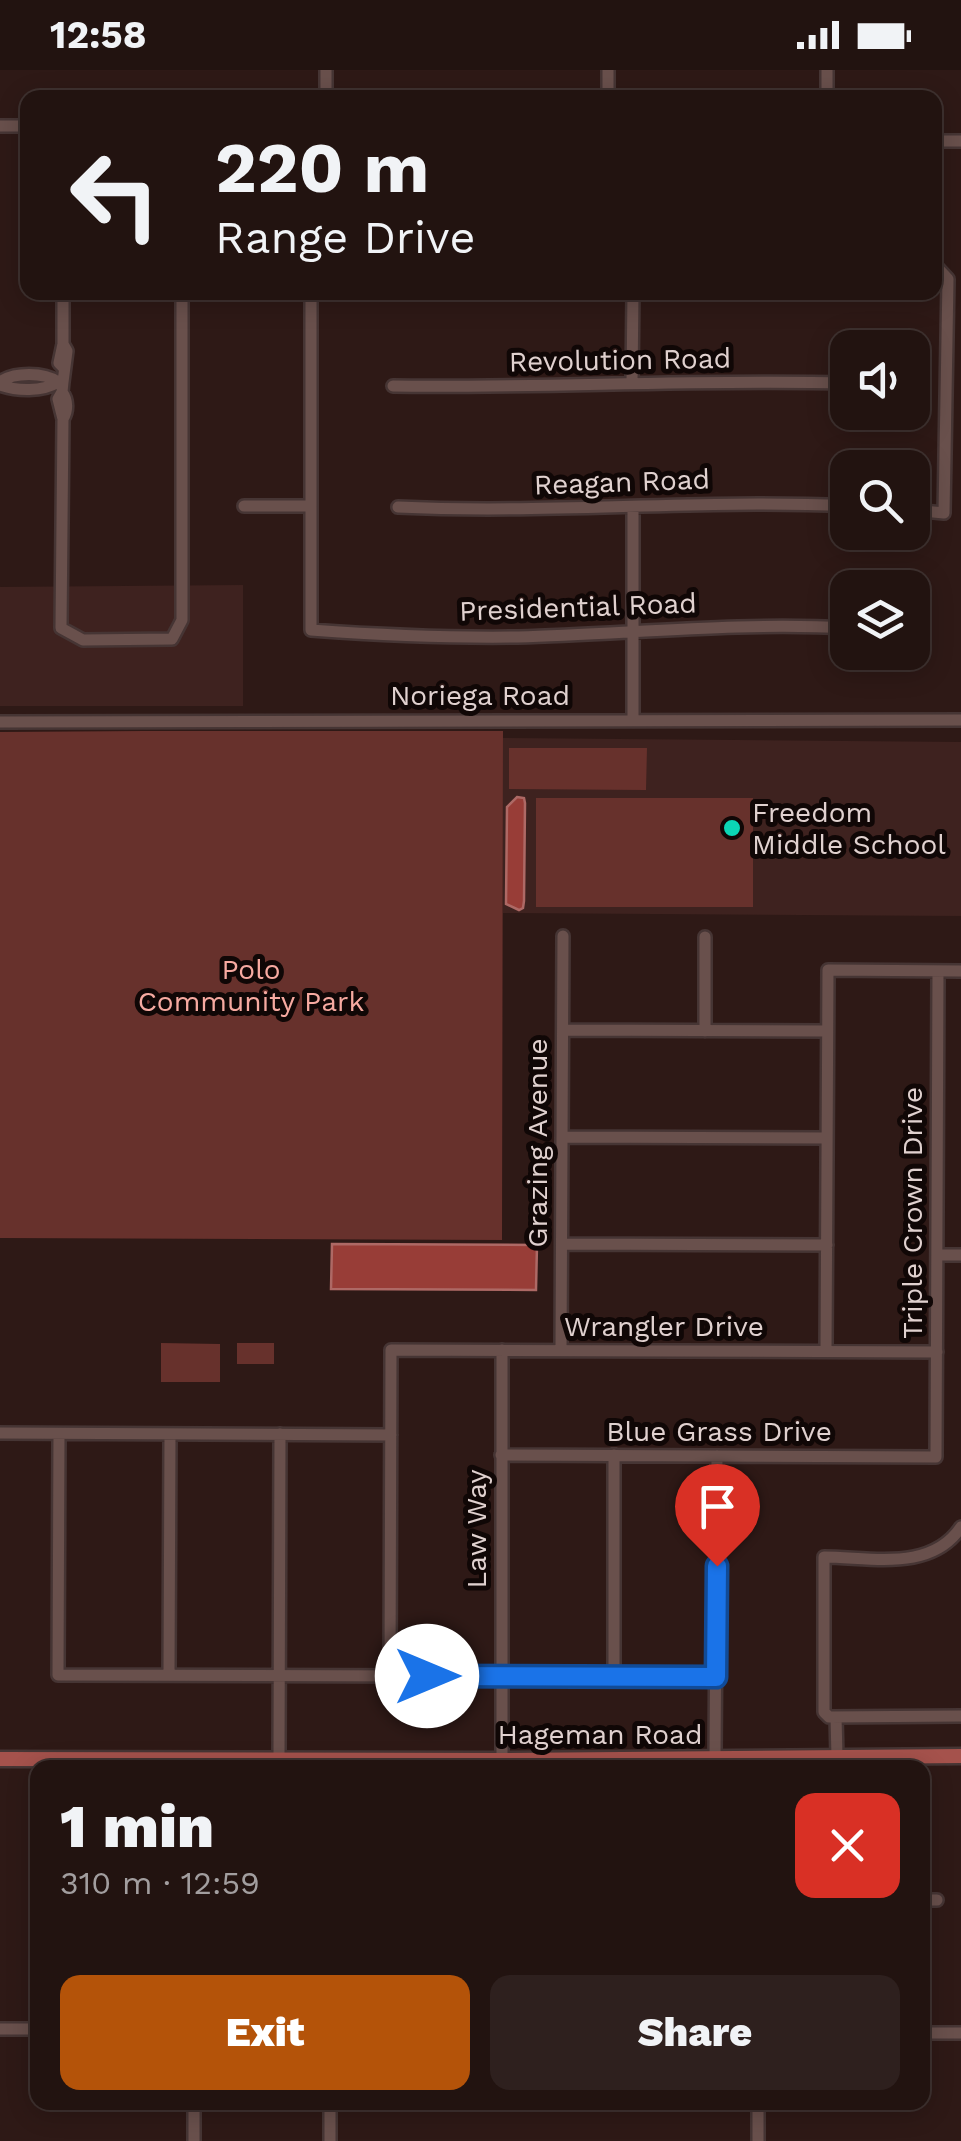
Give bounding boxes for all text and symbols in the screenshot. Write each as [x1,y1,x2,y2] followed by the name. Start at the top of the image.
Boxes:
[50,13,146,57] text: 12:58
[215,127,429,209] text: 220 m
[50,130,180,260] icon: left
[215,211,475,264] text: Range Drive
[830,330,930,670] map controls
[830,330,930,430] button: sound
[509,342,731,378] street label: Revolution Road
[830,450,930,550] button: search
[533,462,711,502] street label: Reagan Road
[830,570,930,670] button: layers
[459,586,697,628] street label: Presidential Road
[390,679,570,712] street label: Noriega Road
[752,796,946,861] place label: Freedom Middle School
[721,817,743,839] marker: Freedom Middle School
[138,953,364,1018] park label: Polo Community Park
[521,1038,554,1248] street label: Grazing Avenue
[896,1087,929,1339] street label: Triple Crown Drive
[564,1310,764,1343] street label: Wrangler Drive
[606,1415,832,1448] street label: Blue Grass Drive
[675,1464,760,1567] pin
[460,1469,493,1589] street label: Law Way
[690,1479,745,1534] icon: arrive
[375,1624,479,1728] position arrow
[497,1718,703,1751] street label: Hageman Road
[60,1791,214,1862] text: 1 min
[795,1793,900,1898] button: close
[60,1864,260,1902] text: 310 m · 12:59
[60,1975,470,2090] button: Exit
[490,1975,900,2090] button: Share

